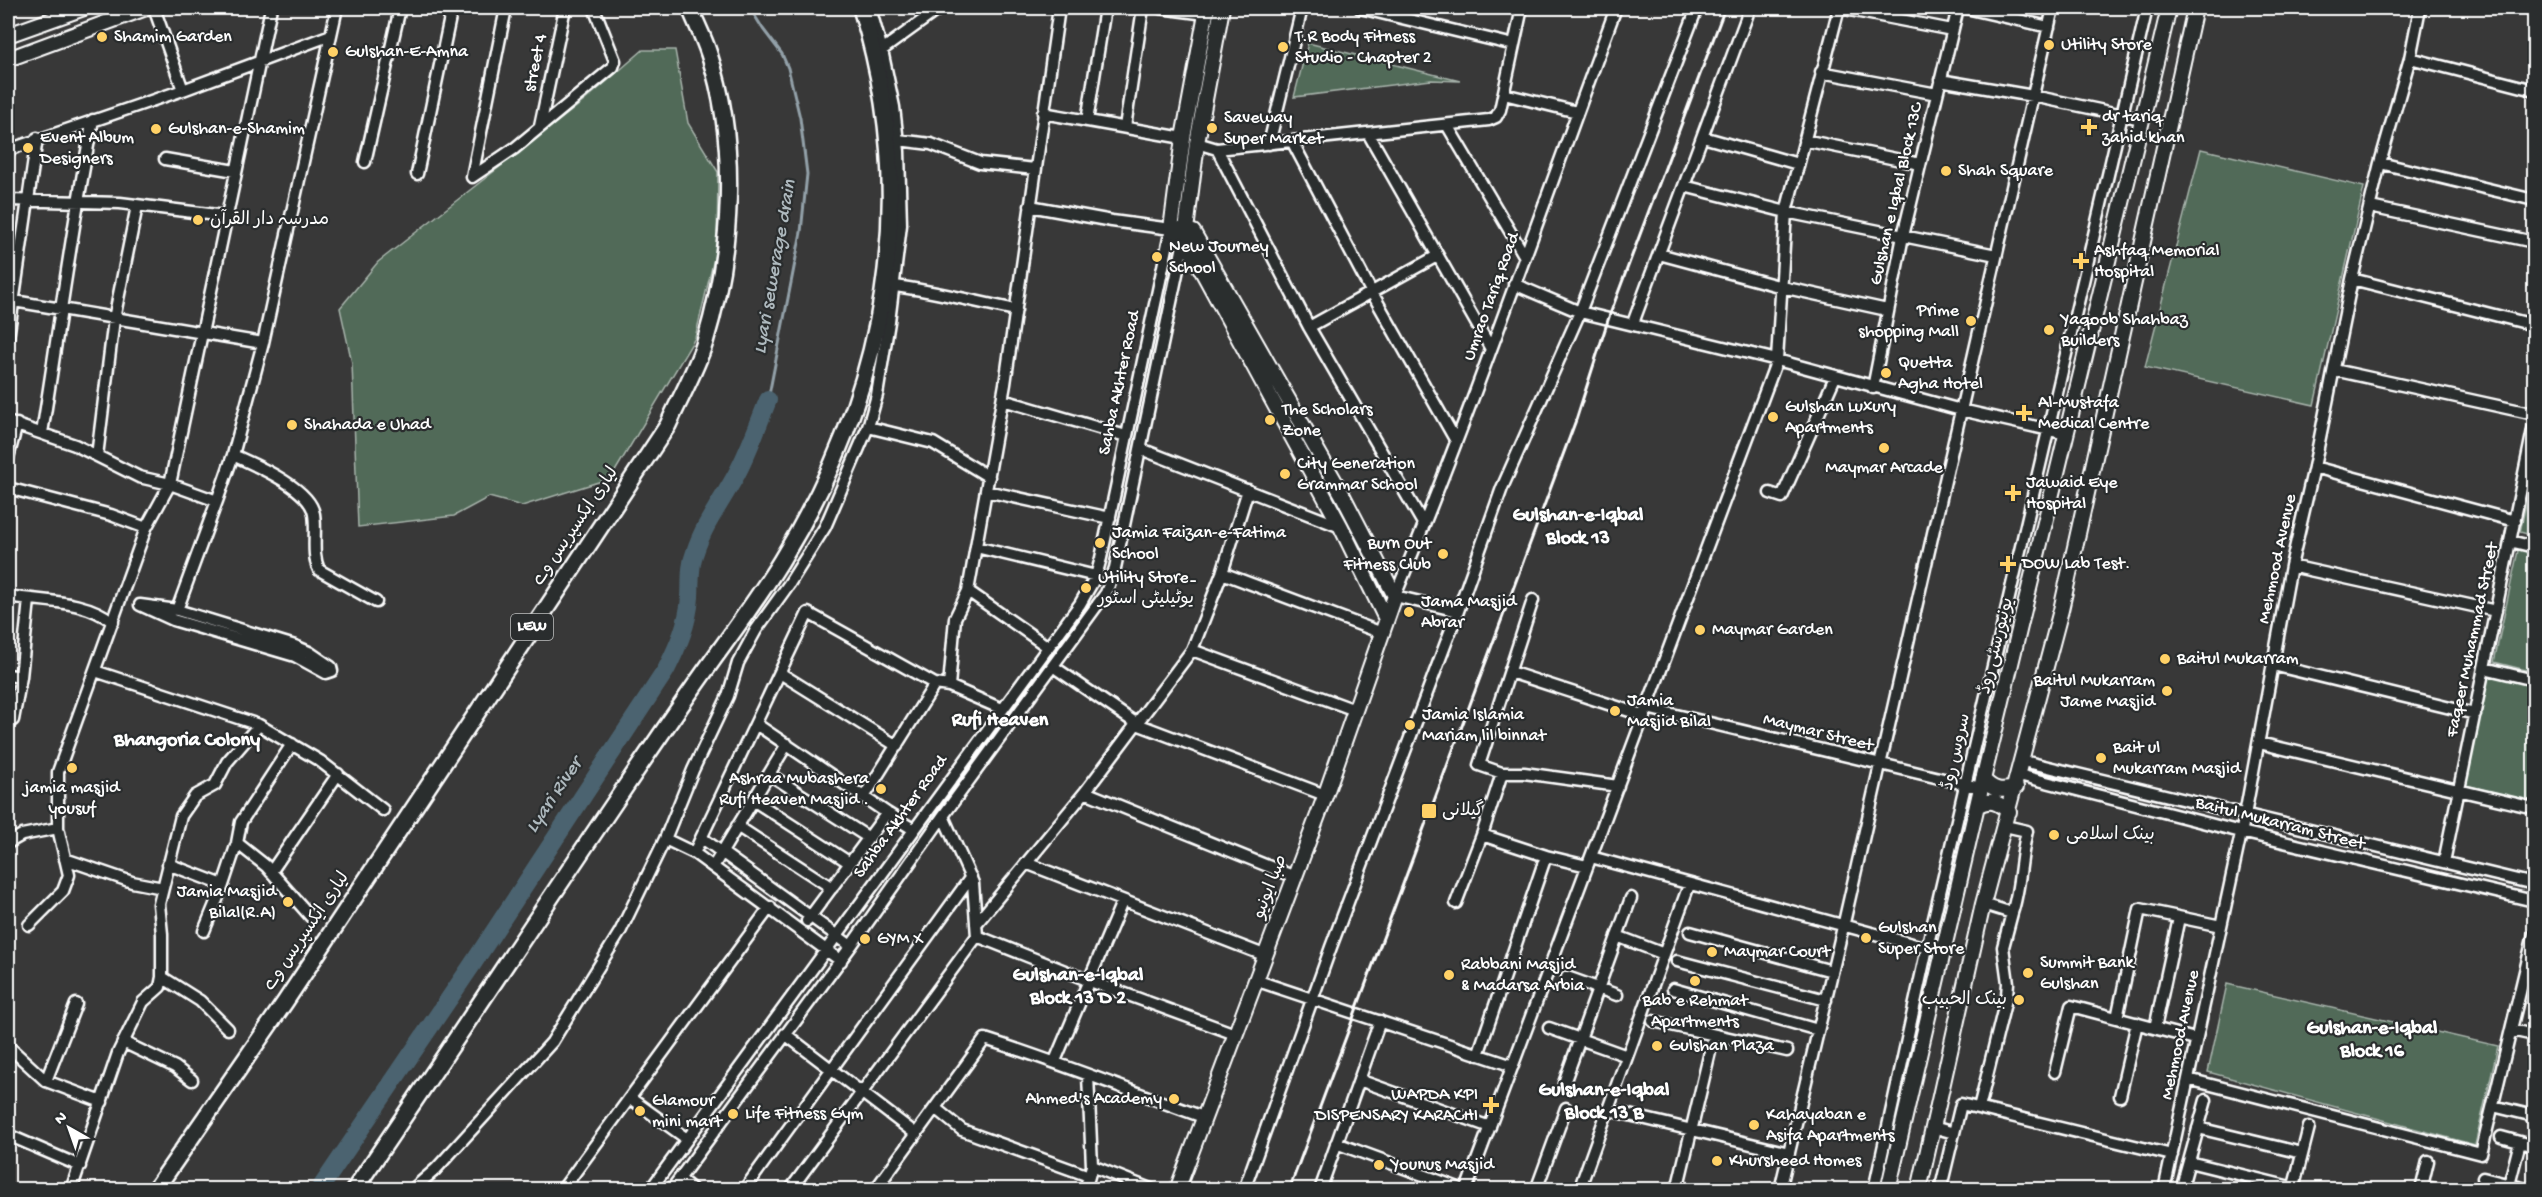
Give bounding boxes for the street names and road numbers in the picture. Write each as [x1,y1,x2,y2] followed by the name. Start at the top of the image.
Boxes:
[520,31,553,94] street label: street 4
[1866,100,1928,287] street label: Gulshan e Iqbal Block 13C
[1459,229,1525,364] street label: Umrao Tariq Road
[1094,308,1146,457] street label: Sahba Akhter Road
[529,464,623,590] street label: لیاری ایکسپریس وے
[2254,492,2302,626] street label: Mehmood Avenue
[2442,539,2504,740] street label: Faqeer Muhammad Street
[1974,595,2019,697] street label: یونیورسٹی روڈ
[511,614,553,640] road number: LEW
[1761,709,1877,757] street label: Maymar Street
[1937,711,1976,793] street label: سروس روڈ
[849,750,953,883] street label: Sahba Akhter Road
[2192,793,2368,856] street label: Baitul Mukarram Street
[1249,852,1293,923] street label: صبا ایونیو
[260,869,354,995] street label: لیاری ایکسپریس وے
[2157,968,2205,1102] street label: Mehmood Avenue

